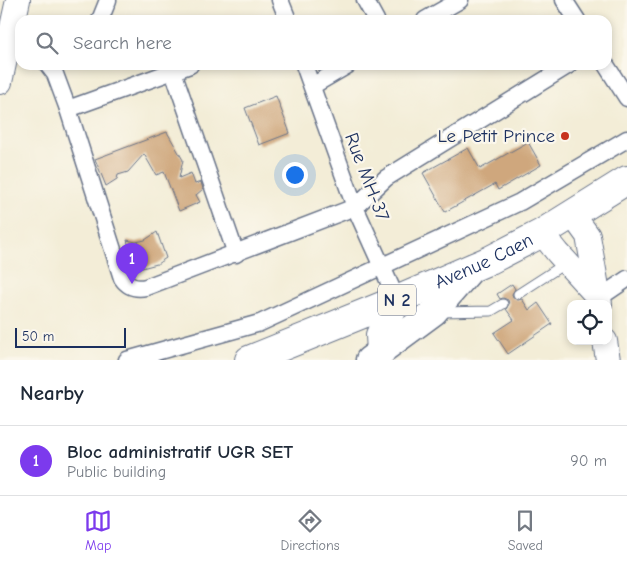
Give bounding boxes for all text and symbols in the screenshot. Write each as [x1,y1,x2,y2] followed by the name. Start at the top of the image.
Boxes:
[15,15,612,70] search box
[33,29,61,57] icon: search
[73,32,172,54] text: Search here
[437,125,555,147] place label: Le Petit Prince
[340,130,394,224] street label: Rue MH-37
[559,130,571,142] marker: Le Petit Prince
[282,162,308,188] your location
[432,229,537,293] street label: Avenue Caen
[116,243,148,284] pin: 1
[378,284,416,316] road number: N 2
[567,300,612,345] map controls
[567,300,612,345] button: locate
[15,325,126,348] scale bar
[22,328,54,345] text: 50 m
[20,381,84,405] text: Nearby
[67,441,293,463] text: Bloc administratif UGR SET
[33,452,39,470] text: 1
[570,452,607,470] text: 90 m
[67,463,166,481] text: Public building
[84,507,112,554] tab: Map
[280,507,340,554] tab: Directions
[508,507,543,554] tab: Saved

